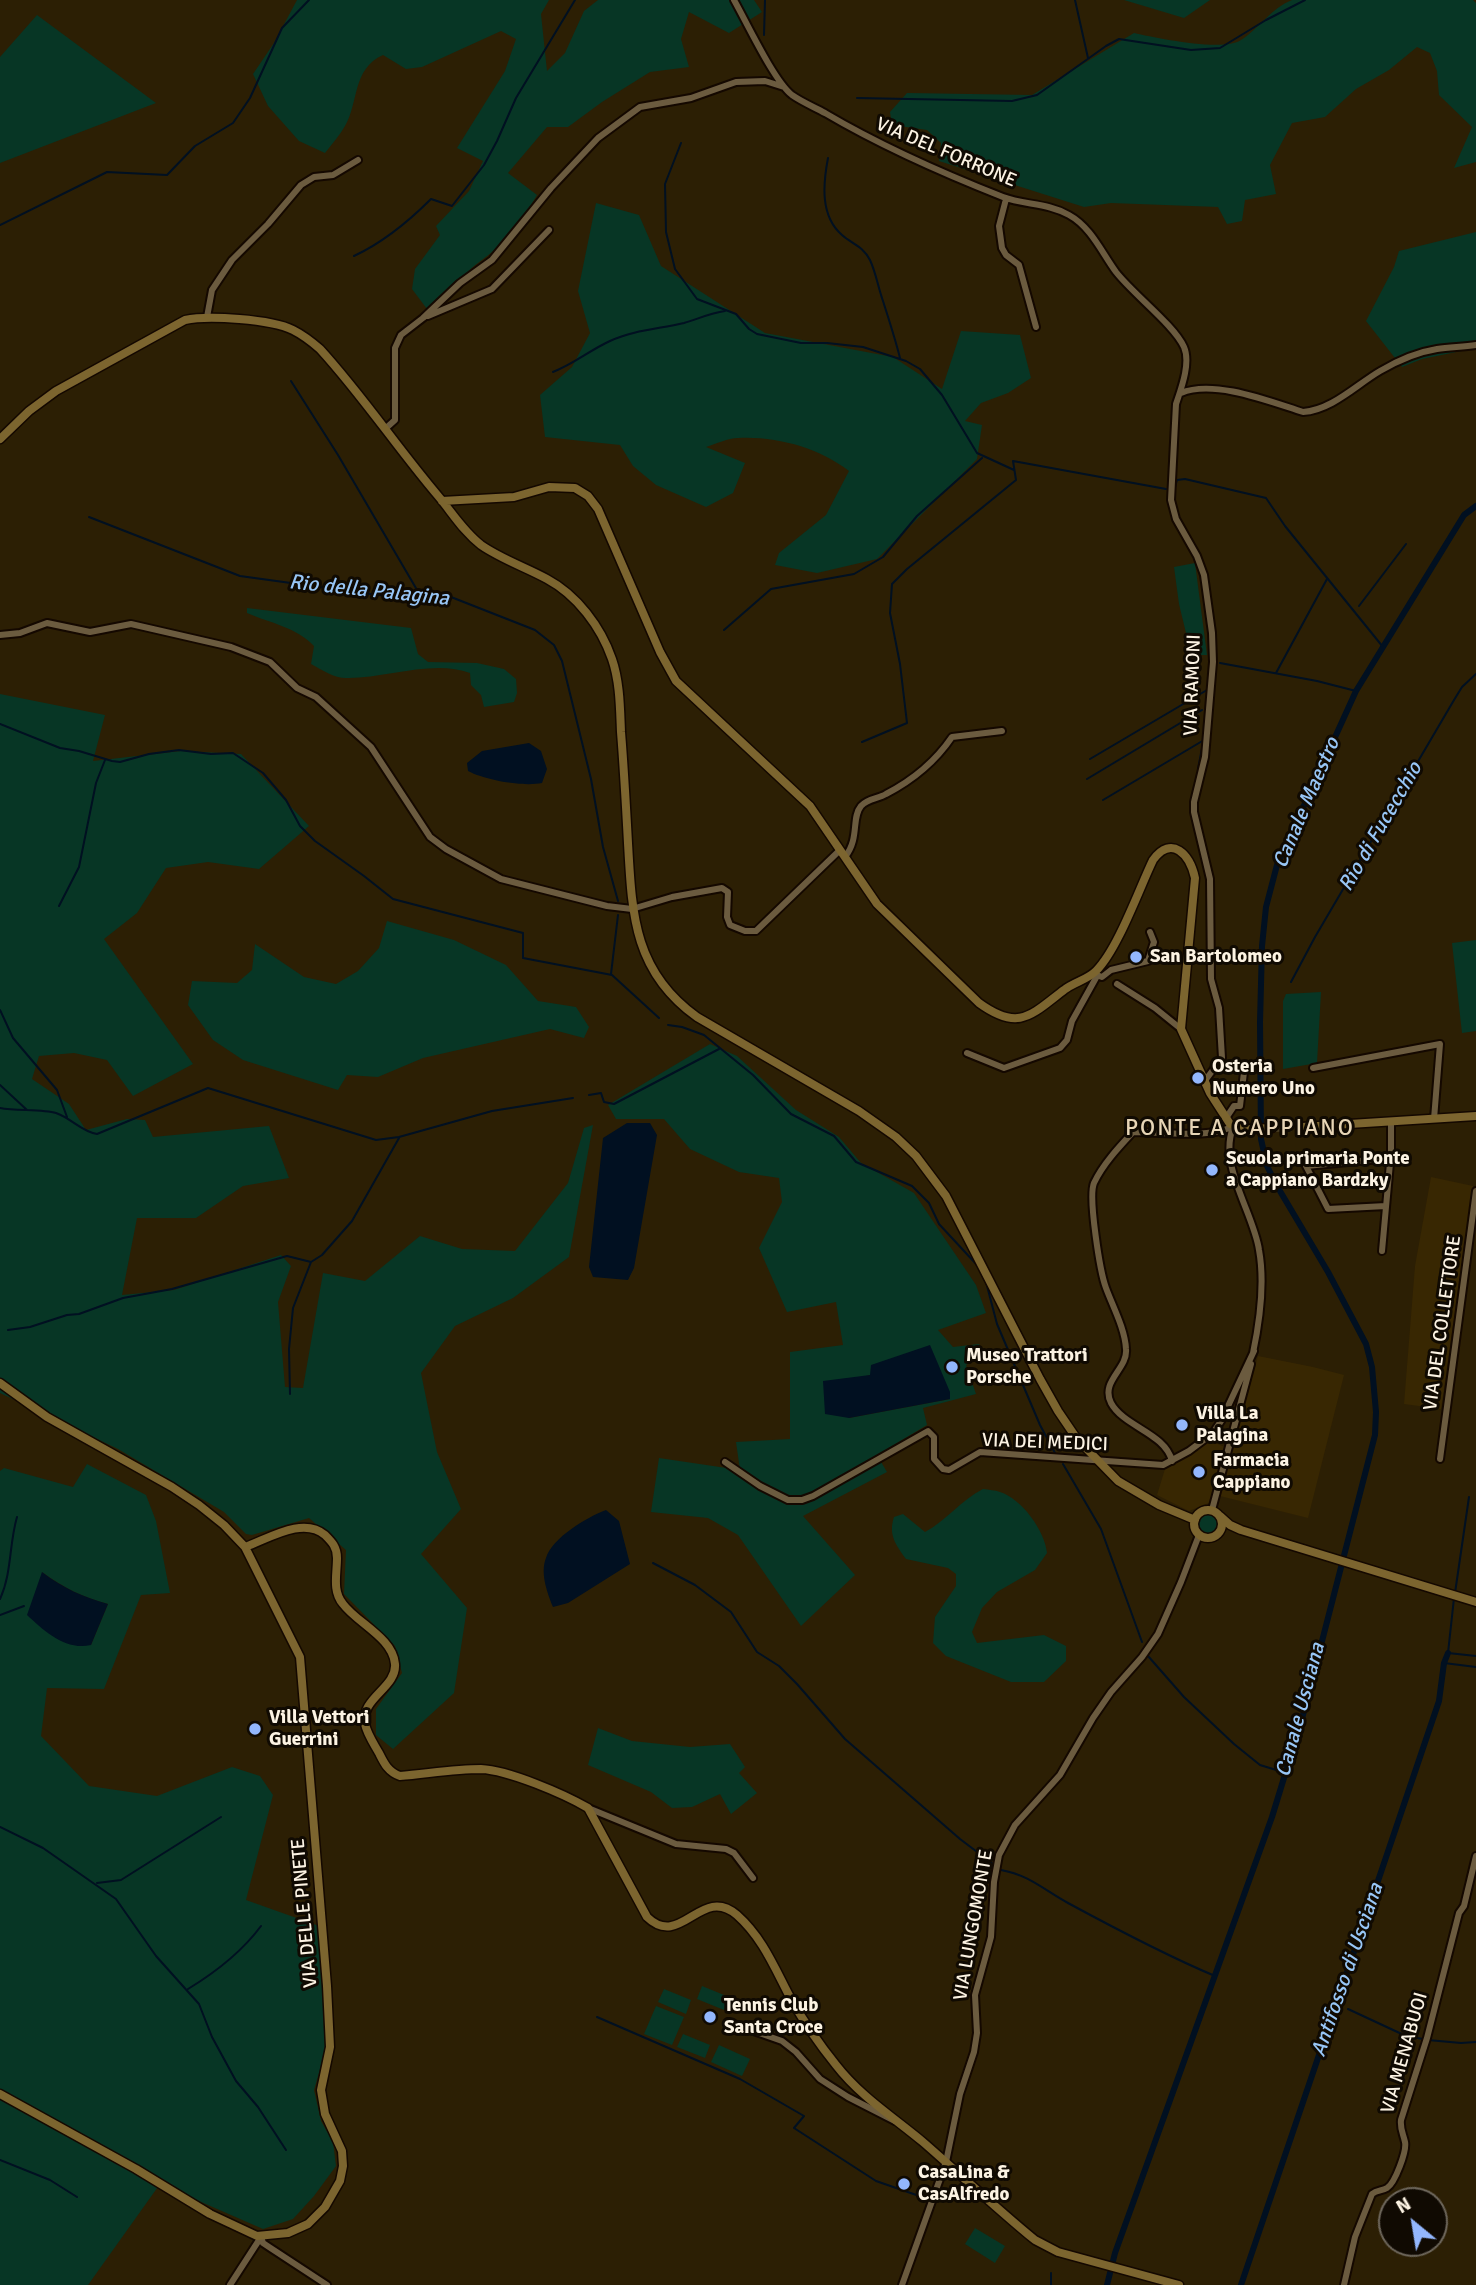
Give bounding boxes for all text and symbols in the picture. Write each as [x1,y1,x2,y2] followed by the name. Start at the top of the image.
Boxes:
[872,113,1020,193] street label: VIA DEL FORRONE
[288,570,450,612] water label: Rio della Palagina
[1180,634,1206,736] street label: VIA RAMONI
[1268,734,1346,872] water label: Canale Maestro
[1334,758,1428,896] water label: Rio di Fucecchio
[1150,946,1282,968] place label: San Bartolomeo
[1128,949,1144,965] marker: San Bartolomeo
[1212,1056,1315,1100] place label: Osteria Numero Uno
[1190,1070,1206,1086] marker: Osteria Numero Uno
[1127,1115,1353,1143] district label: PONTE A CAPPIANO
[1226,1148,1410,1192] place label: Scuola primaria Ponte a Cappiano Bardzky
[1204,1162,1220,1178] marker: Scuola primaria Ponte a Cappiano Bardzky
[1419,1234,1467,1412] street label: VIA DEL COLLETTORE
[966,1345,1088,1389] place label: Museo Trattori Porsche
[944,1359,960,1375] marker: Museo Trattori Porsche
[1196,1403,1268,1447] place label: Villa La Palagina
[1174,1417,1190,1433] marker: Villa La Palagina
[982,1429,1108,1457] street label: VIA DEI MEDICI
[1213,1450,1290,1494] place label: Farmacia Cappiano
[1191,1464,1207,1480] marker: Farmacia Cappiano
[1271,1640,1331,1780] water label: Canale Usciana
[269,1707,370,1751] place label: Villa Vettori Guerrini
[247,1721,263,1737] marker: Villa Vettori Guerrini
[287,1837,323,1989] street label: VIA DELLE PINETE
[950,1848,998,2002] street label: VIA LUNGOMONTE
[1307,1880,1389,2060] water label: Antifosso di Usciana
[1377,1990,1433,2116] street label: VIA MENABUOI
[724,1995,823,2039] place label: Tennis Club Santa Croce
[702,2009,718,2025] marker: Tennis Club Santa Croce
[918,2162,1010,2206] place label: CasaLina & CasAlfredo
[896,2176,912,2192] marker: CasaLina & CasAlfredo
[1378,2187,1448,2257] north arrow
[1392,2192,1415,2219] text: N

